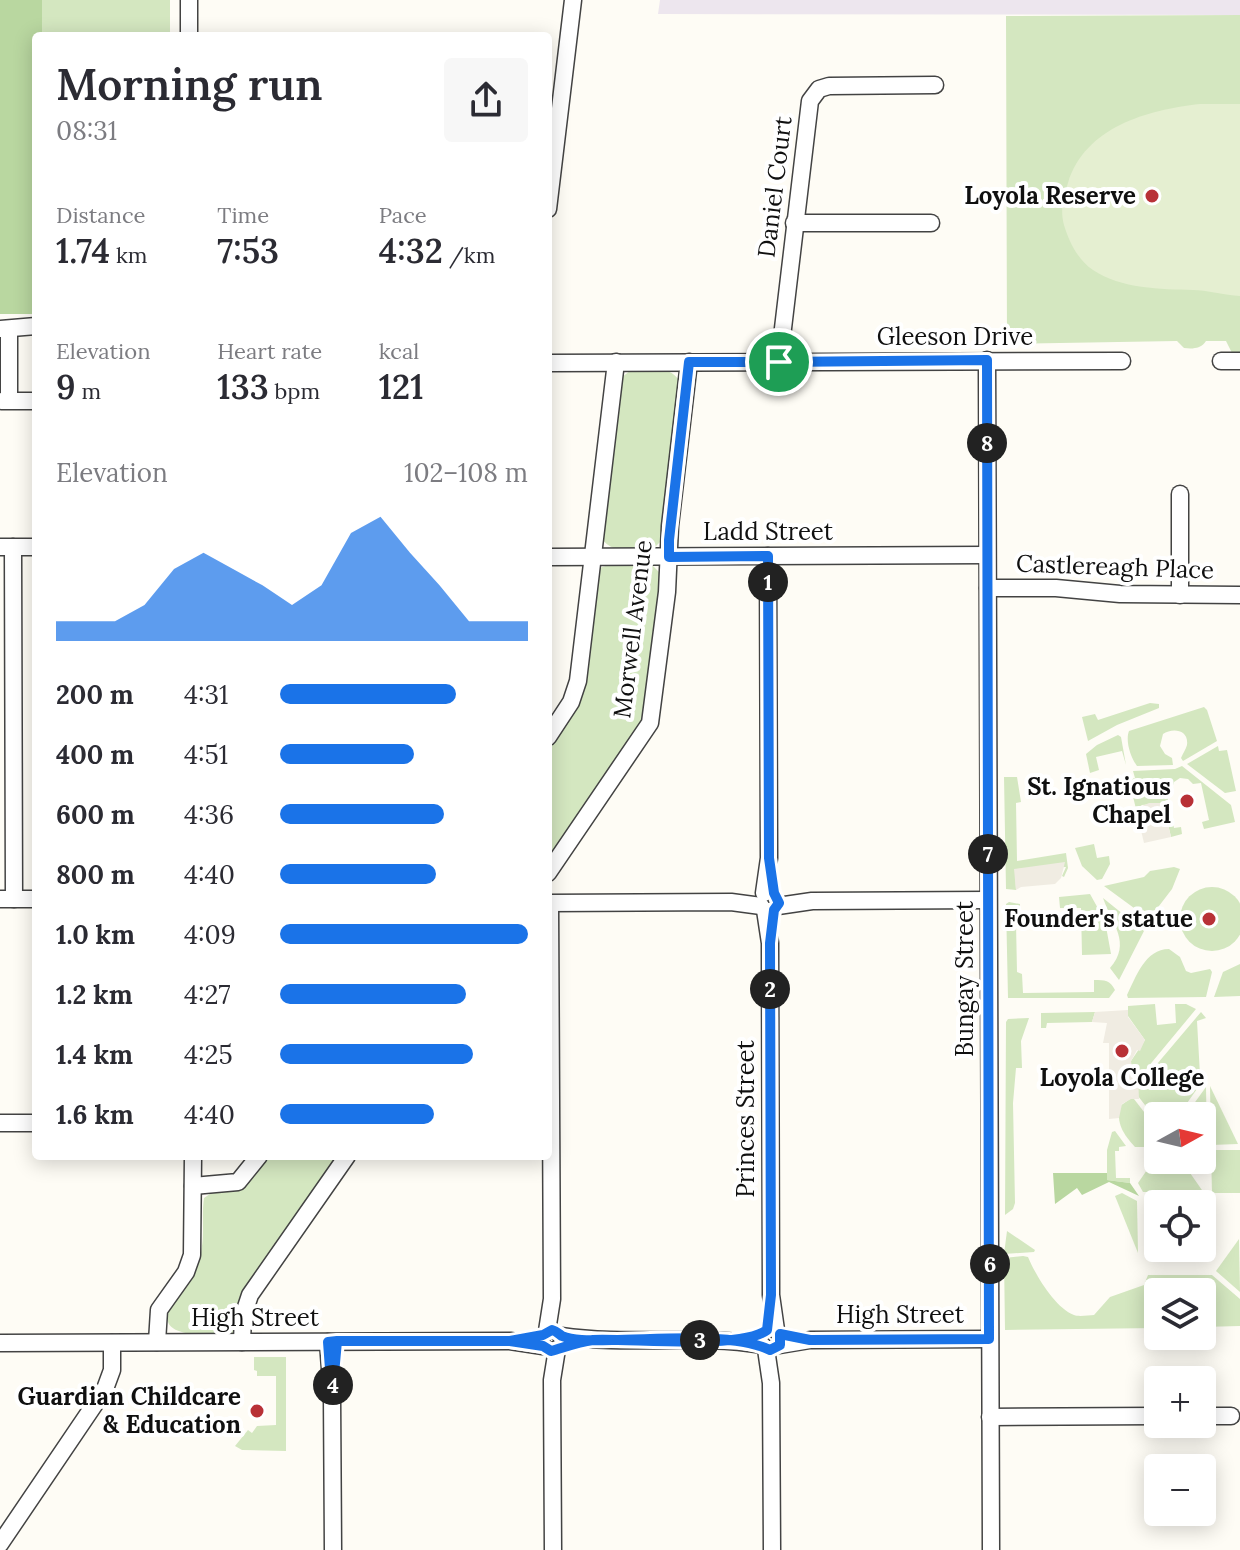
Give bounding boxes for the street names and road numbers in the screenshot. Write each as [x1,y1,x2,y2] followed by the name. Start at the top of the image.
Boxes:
[750,114,799,259] street label: Daniel Court
[877,321,1033,352] street label: Gleeson Drive
[703,516,834,547] street label: Ladd Street
[606,538,659,720] street label: Morwell Avenue
[1015,548,1215,585] street label: Castlereagh Place
[949,900,980,1057] street label: Bungay Street
[730,1040,761,1198] street label: Princes Street
[836,1299,965,1330] street label: High Street
[191,1302,320,1333] street label: High Street

